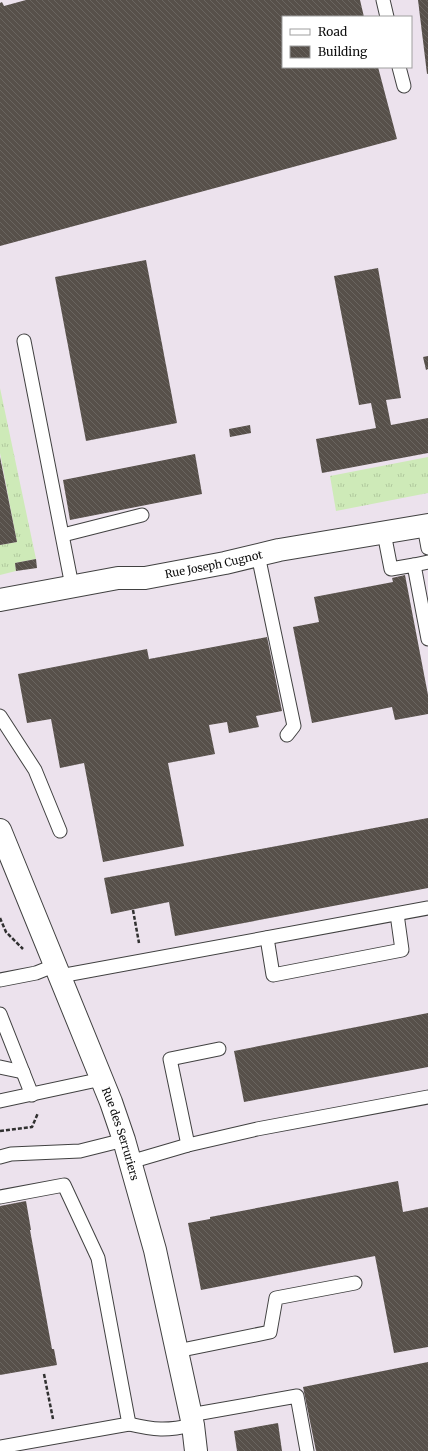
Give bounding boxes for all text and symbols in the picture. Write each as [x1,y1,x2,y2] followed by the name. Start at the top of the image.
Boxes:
[282,16,412,68] legend
[318,24,347,39] text: Road
[318,44,368,59] text: Building
[164,547,264,581] street label: Rue Joseph Cugnot
[99,1085,142,1182] street label: Rue des Serruriers

